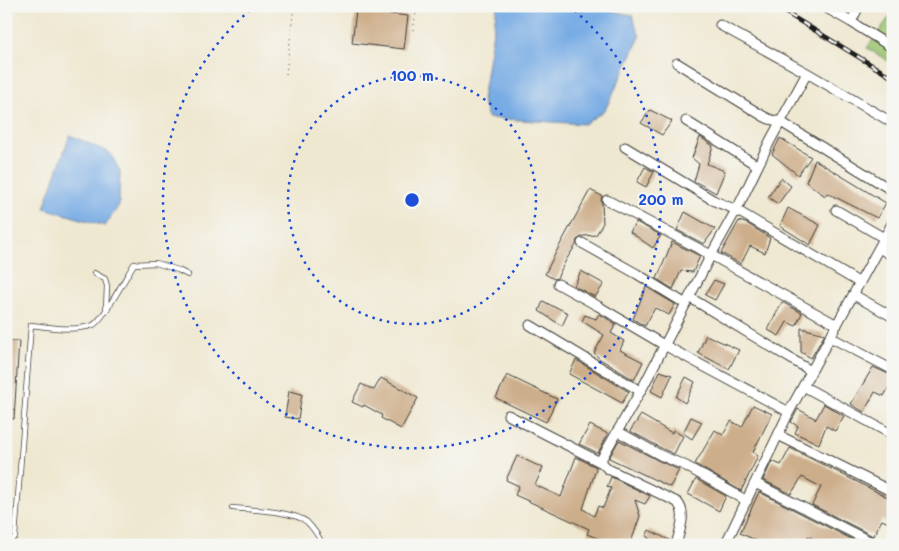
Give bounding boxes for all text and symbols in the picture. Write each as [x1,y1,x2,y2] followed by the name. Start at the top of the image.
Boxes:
[390,65,434,85] text: 100 m
[639,189,684,209] text: 200 m
[403,191,421,209] centre of rings

